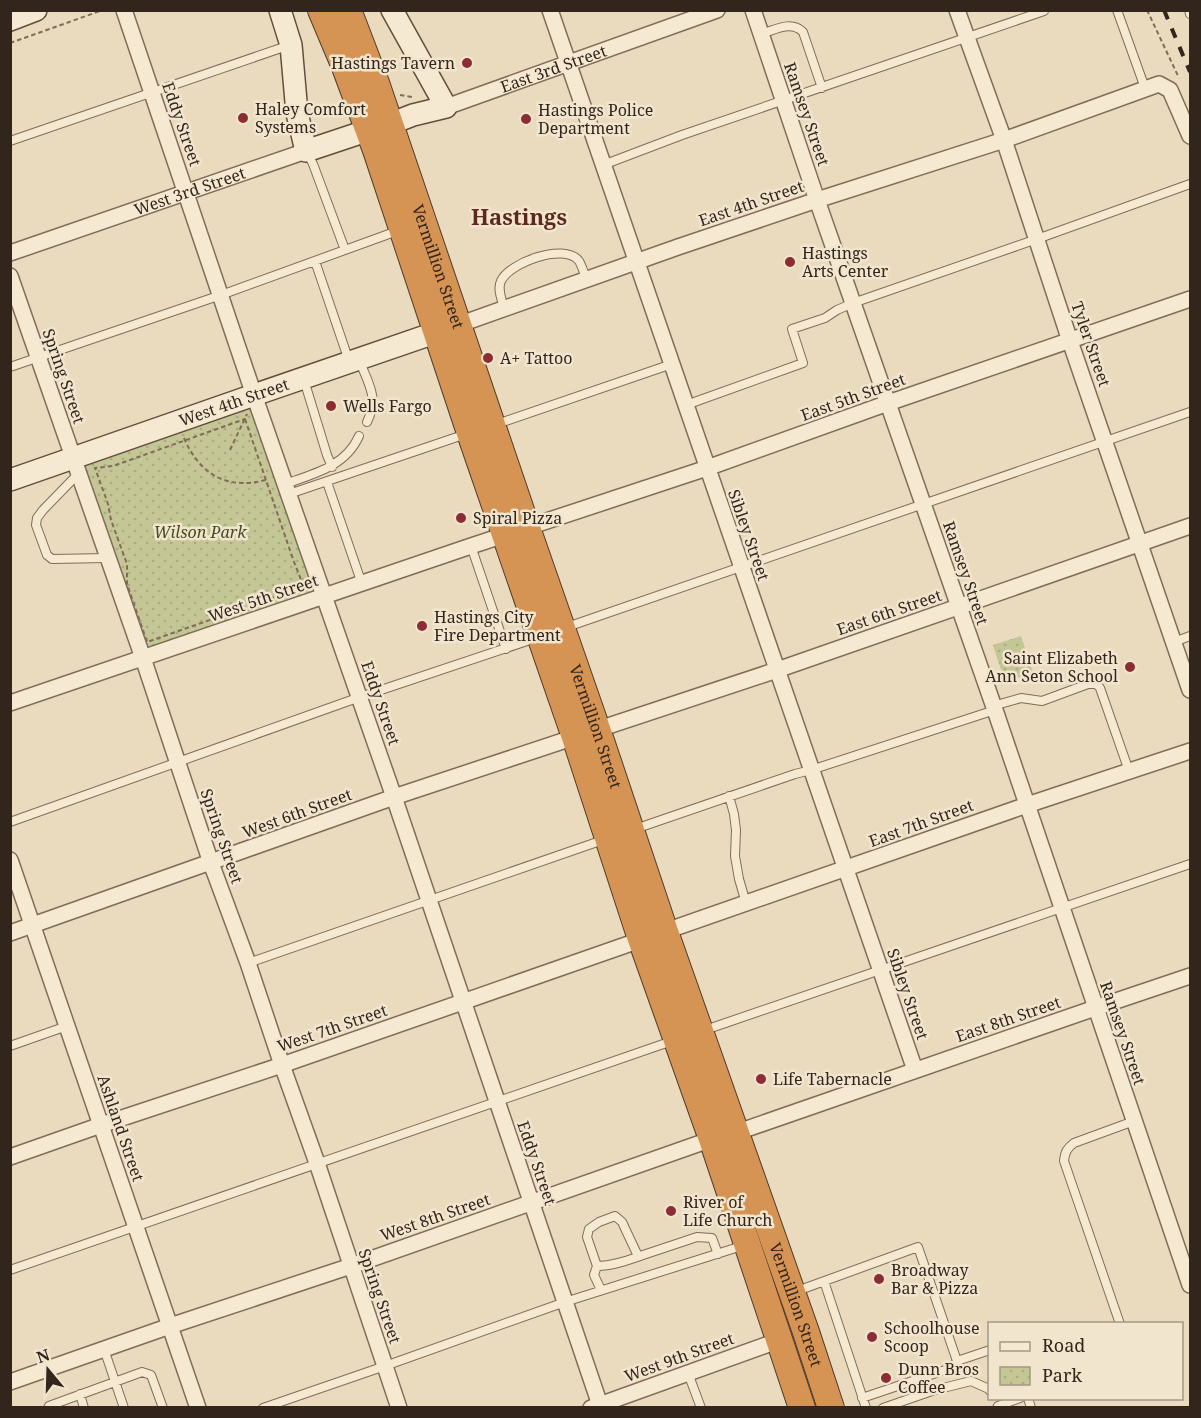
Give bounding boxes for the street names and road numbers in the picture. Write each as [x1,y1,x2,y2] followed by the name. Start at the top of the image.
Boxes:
[497,39,610,98] street label: East 3rd Street
[779,59,835,169] street label: Ramsey Street
[157,79,207,169] street label: Eddy Street
[131,162,249,220] street label: West 3rd Street
[696,175,807,231] street label: East 4th Street
[407,202,470,332] street label: Vermillion Street
[1066,298,1116,390] street label: Tyler Street
[37,326,91,427] street label: Spring Street
[798,368,909,426] street label: East 5th Street
[176,373,292,431] street label: West 4th Street
[723,487,775,584] street label: Sibley Street
[938,518,994,628] street label: Ramsey Street
[205,569,321,627] street label: West 5th Street
[834,584,945,640] street label: East 6th Street
[356,658,406,748] street label: Eddy Street
[564,661,627,792] street label: Vermillion Street
[239,783,355,843] street label: West 6th Street
[195,786,249,887] street label: Spring Street
[866,794,977,852] street label: East 7th Street
[882,946,934,1043] street label: Sibley Street
[1095,978,1151,1088] street label: Ramsey Street
[953,991,1064,1047] street label: East 8th Street
[274,999,390,1057] street label: West 7th Street
[92,1072,150,1185] street label: Ashland Street
[512,1118,562,1208] street label: Eddy Street
[377,1188,493,1246] street label: West 8th Street
[764,1240,828,1370] street label: Vermillion Street
[353,1246,407,1347] street label: Spring Street
[621,1327,737,1387] street label: West 9th Street

